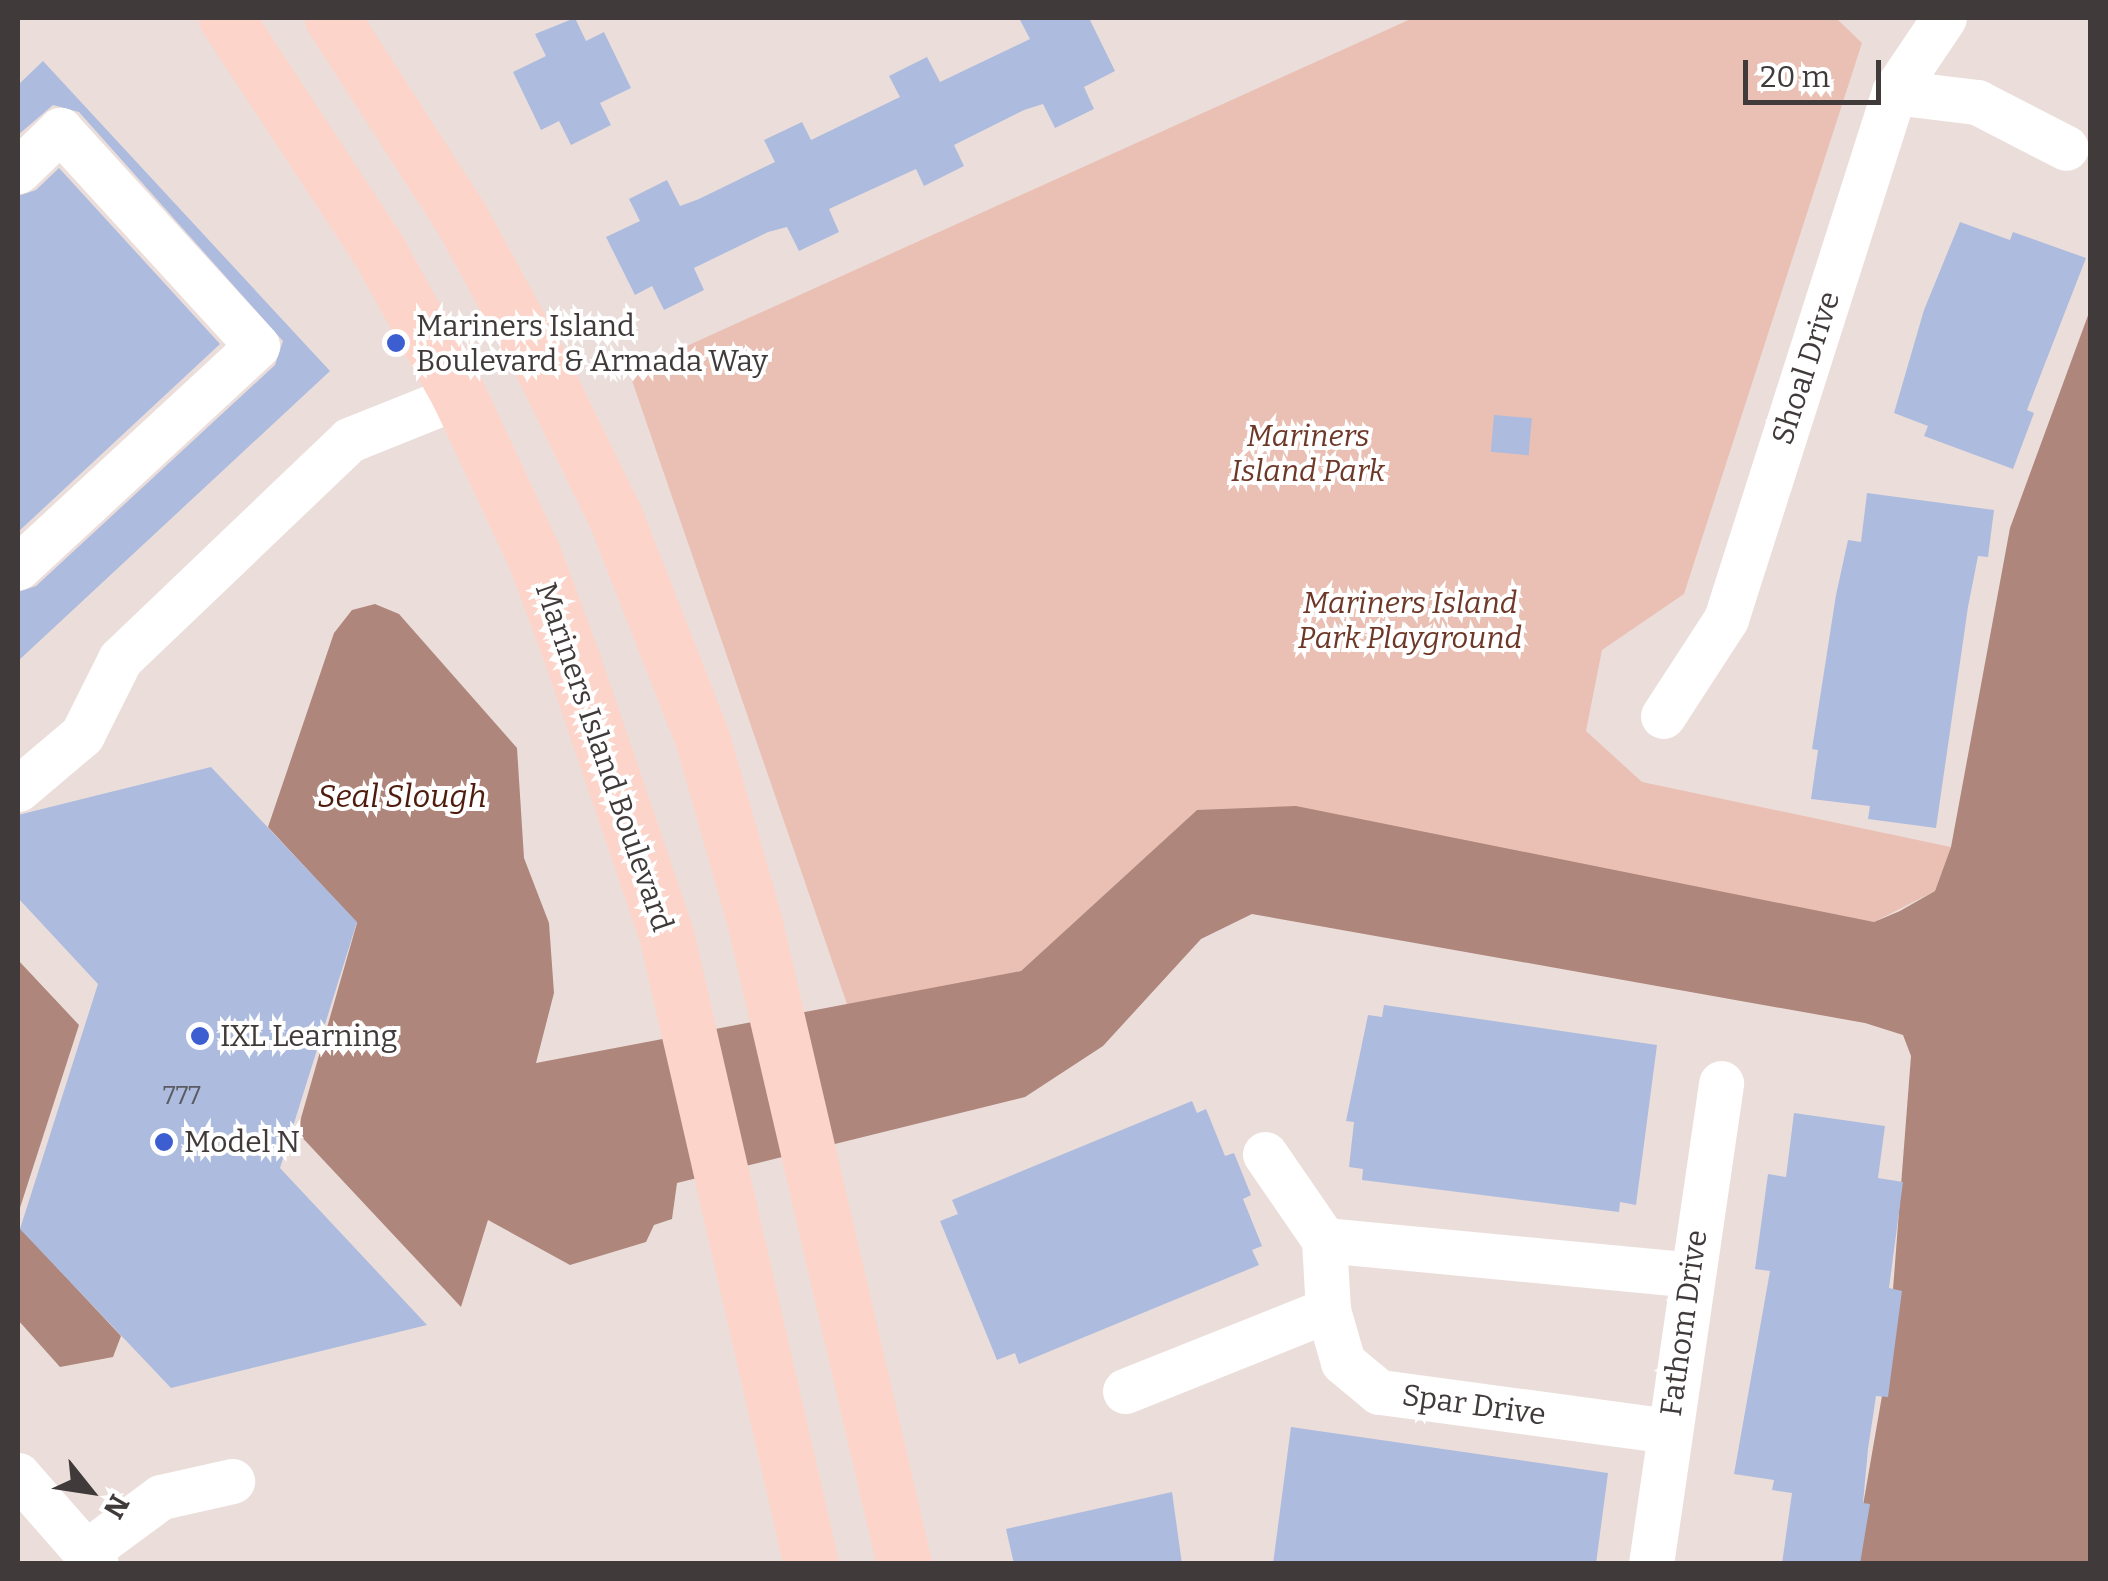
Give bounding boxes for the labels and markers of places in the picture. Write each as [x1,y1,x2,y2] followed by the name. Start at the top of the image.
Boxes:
[416,308,768,378] place label: Mariners Island Boulevard & Armada Way
[385,332,407,354] marker: Mariners Island Boulevard & Armada Way
[220,1018,398,1054] place label: IXL Learning
[189,1025,211,1047] marker: IXL Learning
[184,1124,300,1160] place label: Model N
[153,1131,175,1153] marker: Model N

